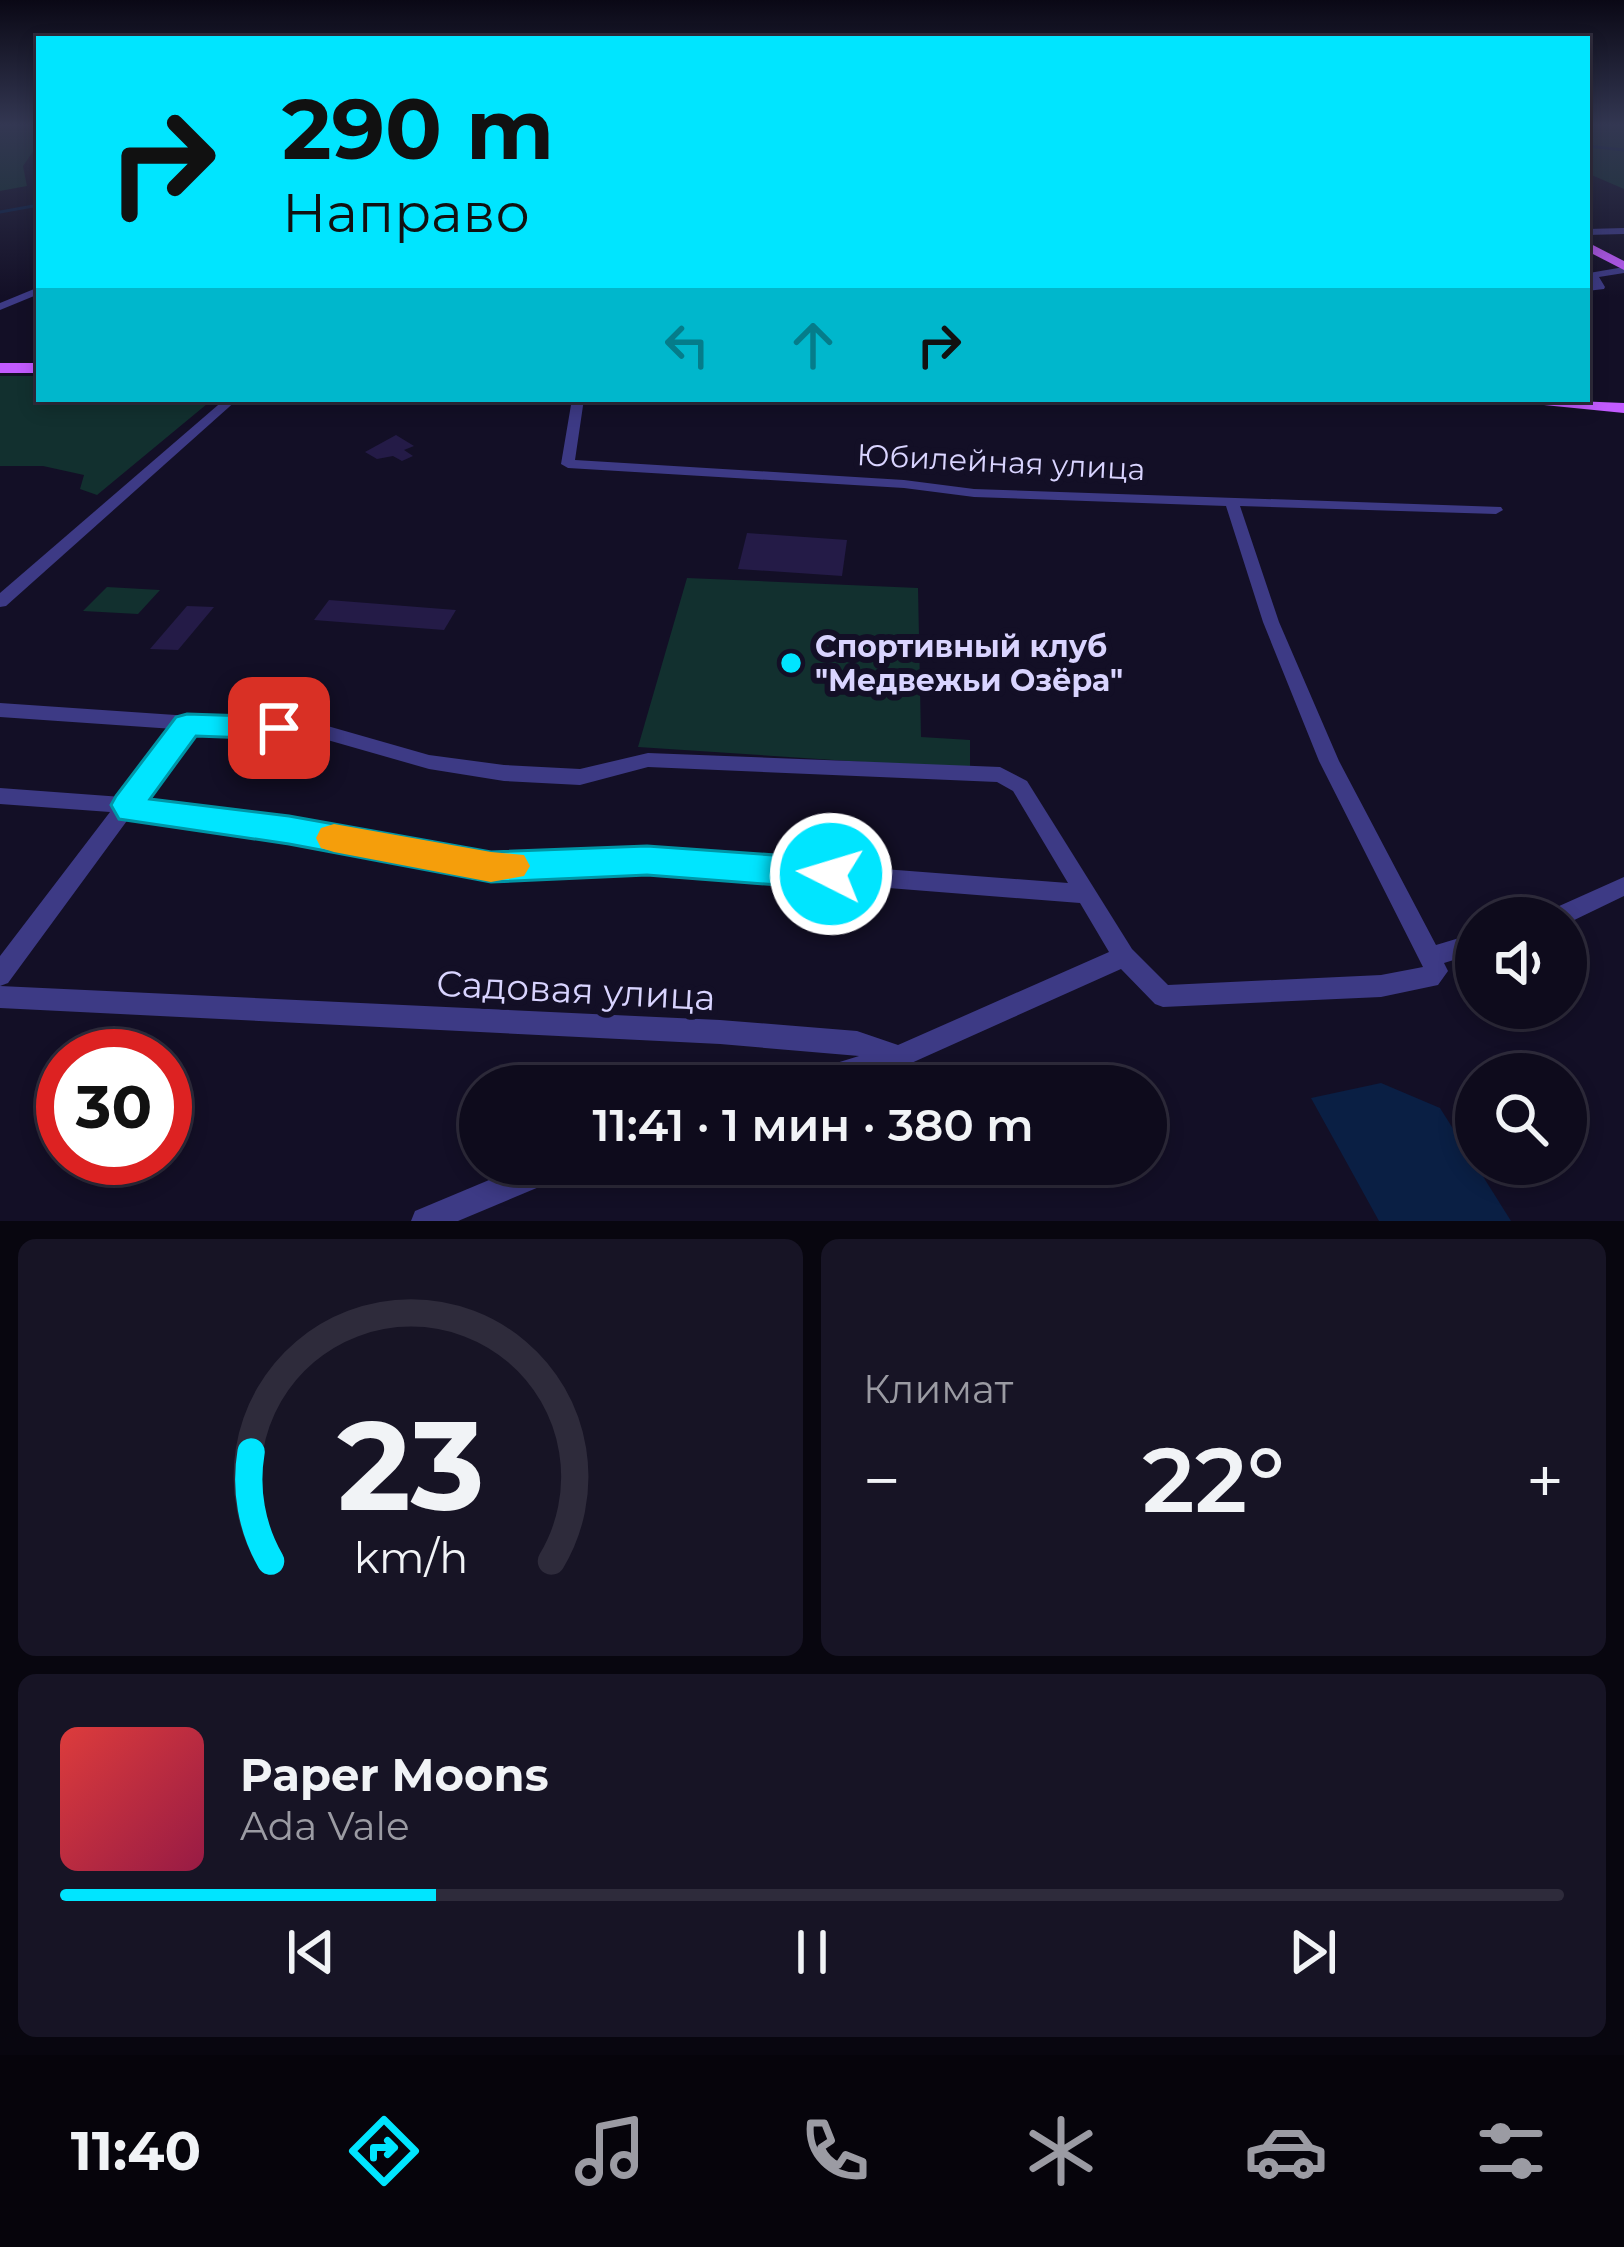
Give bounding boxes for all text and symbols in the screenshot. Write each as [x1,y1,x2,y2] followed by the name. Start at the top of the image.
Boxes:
[282,78,554,180] text: 290 m
[84,84,240,240] icon: right
[282,180,530,246] text: Направо
[654,312,720,378] icon: left
[780,312,846,378] icon: ahead
[906,312,972,378] icon: right
[856,436,1146,488] street label: Юбилейная улица
[815,628,1123,699] place label: Спортивный клуб "Медвежьи Озёра"
[778,650,804,676] marker: Спортивный клуб "Медвежьи Озёра"
[228,677,330,779] pin
[246,695,312,761] icon: arrive
[768,811,894,937] position arrow
[1455,897,1587,1185] map controls
[1455,897,1587,1029] button: sound
[435,961,717,1019] street label: Садовая улица
[36,1029,192,1185] speed limit sign: 30
[1455,1053,1587,1185] button: search
[592,1097,1034,1152] text: 11:41 · 1 мин · 380 m
[863,1365,1013,1413] text: Климат
[337,1389,484,1541] text: 23
[1142,1425,1285,1535] text: 22°
[863,1440,901,1521] text: −
[1526,1440,1564,1521] text: +
[353,1530,468,1583] text: km/h
[240,1747,549,1802] text: Paper Moons
[240,1802,410,1850] text: Ada Vale
[278,1919,344,1985] icon: previous
[779,1919,845,1985] icon: pause
[1280,1919,1346,1985] icon: next
[342,2109,426,2193] icon: directions
[568,2109,652,2193] icon: music
[793,2109,877,2193] icon: phone
[1019,2109,1103,2193] icon: climate
[1244,2109,1328,2193] icon: car
[1469,2109,1553,2193] icon: filters
[71,2118,201,2184] text: 11:40

